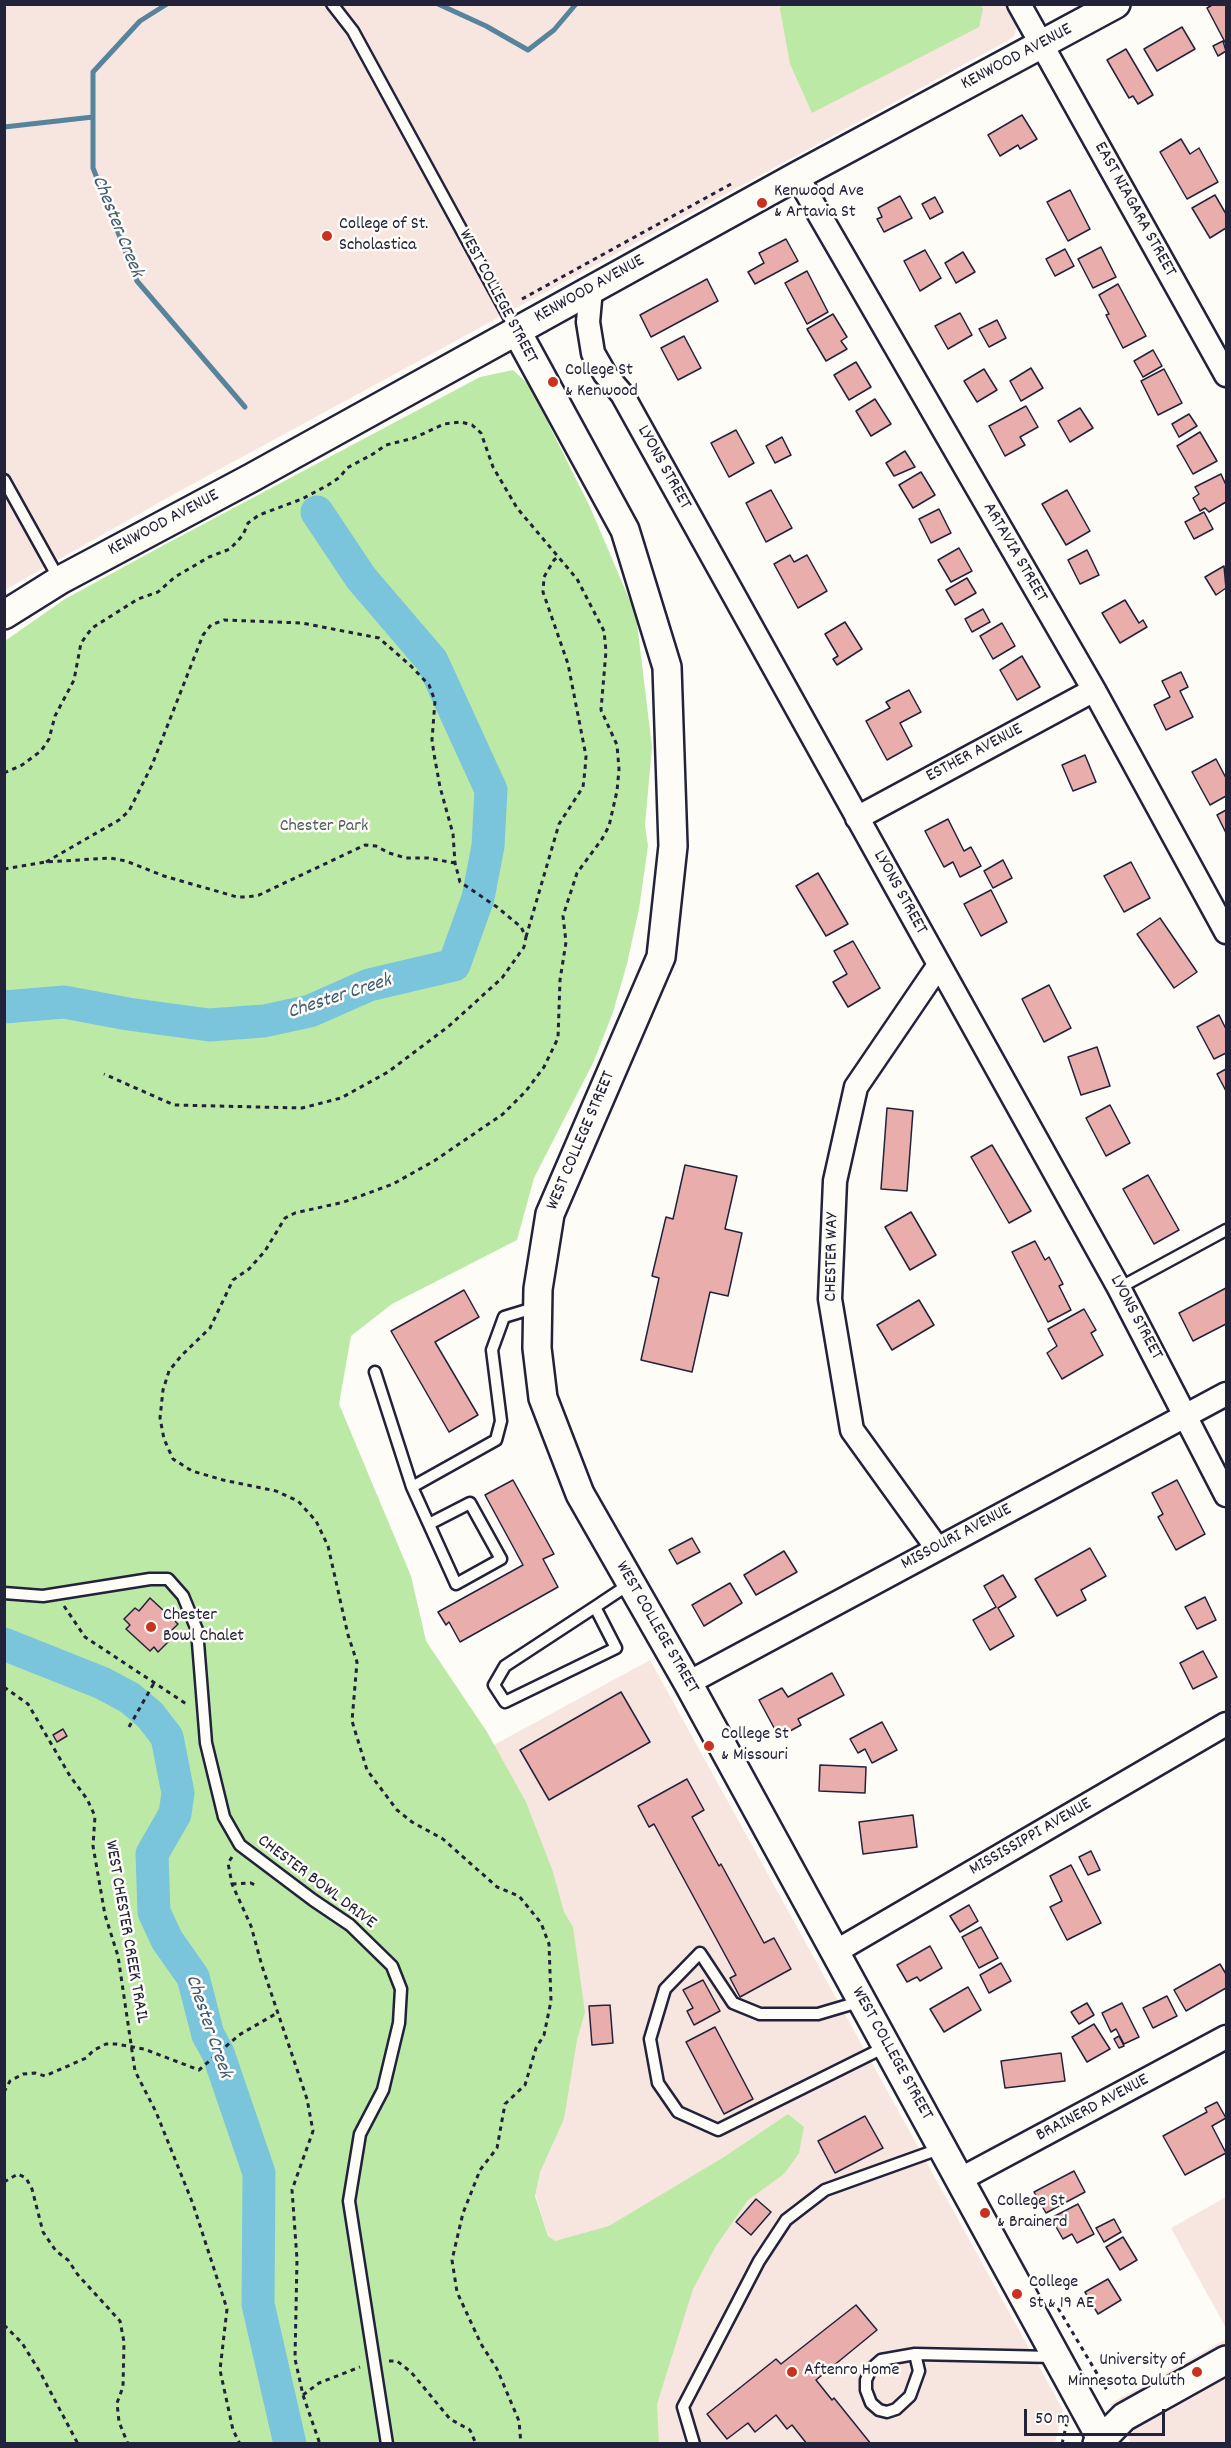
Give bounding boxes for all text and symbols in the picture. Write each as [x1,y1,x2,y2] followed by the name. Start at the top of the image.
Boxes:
[958,20,1076,96] street label: KENWOOD AVENUE
[1088,139,1180,281] street label: EAST NIAGARA STREET
[85,173,147,281] water label: Chester Creek
[774,182,864,224] place label: Kenwood Ave & Artavia St
[755,196,769,210] marker: Kenwood Ave & Artavia St
[339,215,428,258] place label: College of St. Scholastica
[453,226,541,368] street label: WEST COLLEGE STREET
[320,229,334,243] marker: College of St. Scholastica
[531,251,649,329] street label: KENWOOD AVENUE
[565,361,638,404] place label: College St & Kenwood
[546,375,560,389] marker: College St & Kenwood
[631,422,695,514] street label: LYONS STREET
[105,486,223,562] street label: KENWOOD AVENUE
[977,499,1051,607] street label: ARTAVIA STREET
[923,720,1027,788] street label: ESTHER AVENUE
[280,817,368,839] park label: Chester Park
[867,847,931,939] street label: LYONS STREET
[285,970,395,1026] water label: Chester Creek
[543,1068,621,1214] street label: WEST COLLEGE STREET
[821,1212,845,1302] street label: CHESTER WAY
[1104,1272,1166,1364] street label: LYONS STREET
[898,1500,1016,1576] street label: MISSOURI AVENUE
[609,1558,703,1698] street label: WEST COLLEGE STREET
[163,1606,244,1648] place label: Chester Bowl Chalet
[144,1620,158,1634] marker: Chester Bowl Chalet
[721,1725,789,1768] place label: College St & Missouri
[702,1739,716,1753] marker: College St & Missouri
[966,1794,1096,1882] street label: MISSISSIPPI AVENUE
[252,1831,380,1935] street label: CHESTER BOWL DRIVE
[98,1839,152,2025] street label: WEST CHESTER CREEK TRAIL
[178,1972,236,2082] water label: Chester Creek
[846,1984,936,2124] street label: WEST COLLEGE STREET
[1033,2070,1153,2148] street label: BRAINERD AVENUE
[997,2192,1067,2234] place label: College St & Brainerd
[978,2206,992,2220] marker: College St & Brainerd
[1029,2273,1094,2316] place label: College St & 19 AE
[1010,2287,1024,2301] marker: College St & 19 AE
[1068,2351,1185,2394] place label: University of Minnesota Duluth
[804,2361,899,2383] place label: Aftenro Home
[785,2365,799,2379] marker: Aftenro Home
[1190,2365,1204,2379] marker: University of Minnesota Duluth
[1027,2397,1168,2435] scale bar
[1035,2407,1070,2432] text: 50 m

